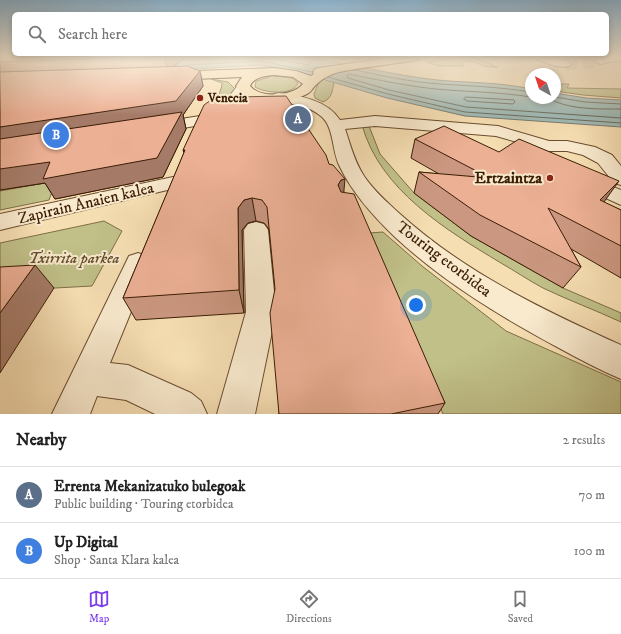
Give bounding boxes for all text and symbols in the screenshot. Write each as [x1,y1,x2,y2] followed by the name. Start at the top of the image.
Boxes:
[12,12,609,56] search box
[26,23,48,45] icon: search
[58,25,127,44] text: Search here
[525,68,561,104] north arrow
[207,90,248,106] place label: Venecia
[195,93,205,103] marker: Venecia
[285,104,311,134] pin: A
[43,120,69,150] pin: B
[475,168,543,188] place label: Ertzaintza
[545,173,555,183] marker: Ertzaintza
[16,178,156,228] street label: Zapirain Anaien kalea
[392,217,496,301] street label: Touring etorbidea
[29,248,120,268] park label: Txirrita parkea
[406,295,426,315] your location
[16,429,66,451] text: Nearby
[563,432,605,448] text: 2 results
[54,477,245,496] text: Errenta Mekanizatuko bulegoak
[25,487,33,503] text: A
[579,487,605,503] text: 70 m
[54,496,233,512] text: Public building · Touring etorbidea
[54,533,118,552] text: Up Digital
[25,543,33,559] text: B
[574,543,605,559] text: 100 m
[54,552,179,568] text: Shop · Santa Klara kalea
[88,588,110,626] tab: Map
[286,588,332,626] tab: Directions
[508,588,533,626] tab: Saved

